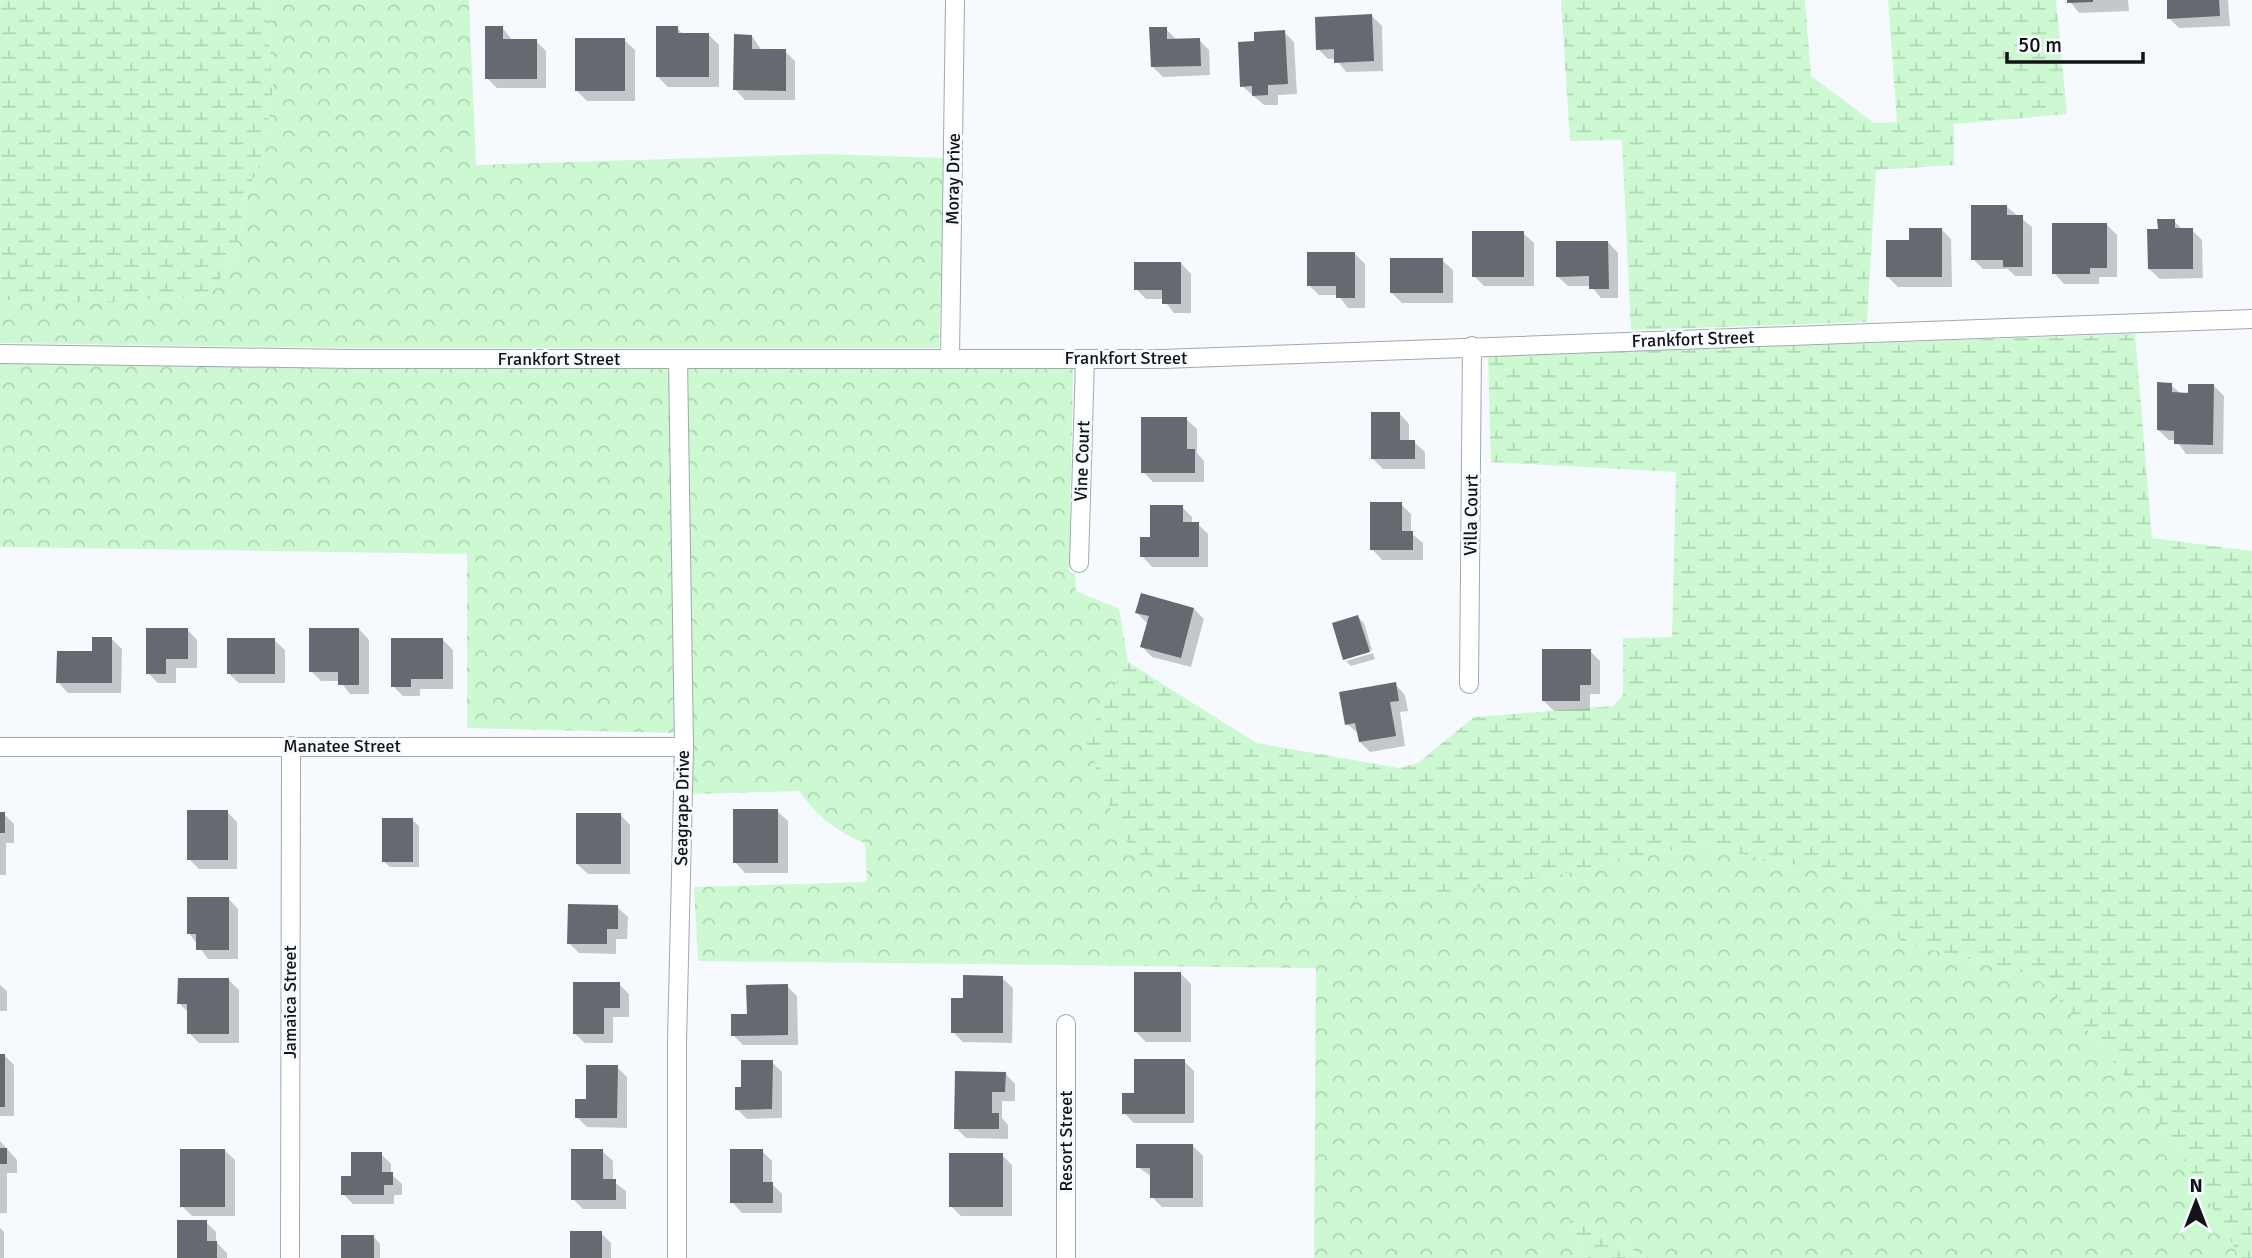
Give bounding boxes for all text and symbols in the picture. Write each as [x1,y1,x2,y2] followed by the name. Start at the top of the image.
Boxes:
[2007,21,2144,65] scale bar
[2018,32,2062,58] text: 50 m
[941,133,965,225] street label: Moray Drive
[1631,326,1755,352] street label: Frankfort Street
[1065,347,1187,369] street label: Frankfort Street
[498,348,620,370] street label: Frankfort Street
[1070,420,1094,502] street label: Vine Court
[1459,474,1483,556] street label: Villa Court
[283,735,401,757] street label: Manatee Street
[670,750,694,866] street label: Seagrape Drive
[279,945,301,1059] street label: Jamaica Street
[1055,1091,1077,1191] street label: Resort Street
[2161,1167,2231,1237] north arrow
[2189,1174,2203,1198] text: N

